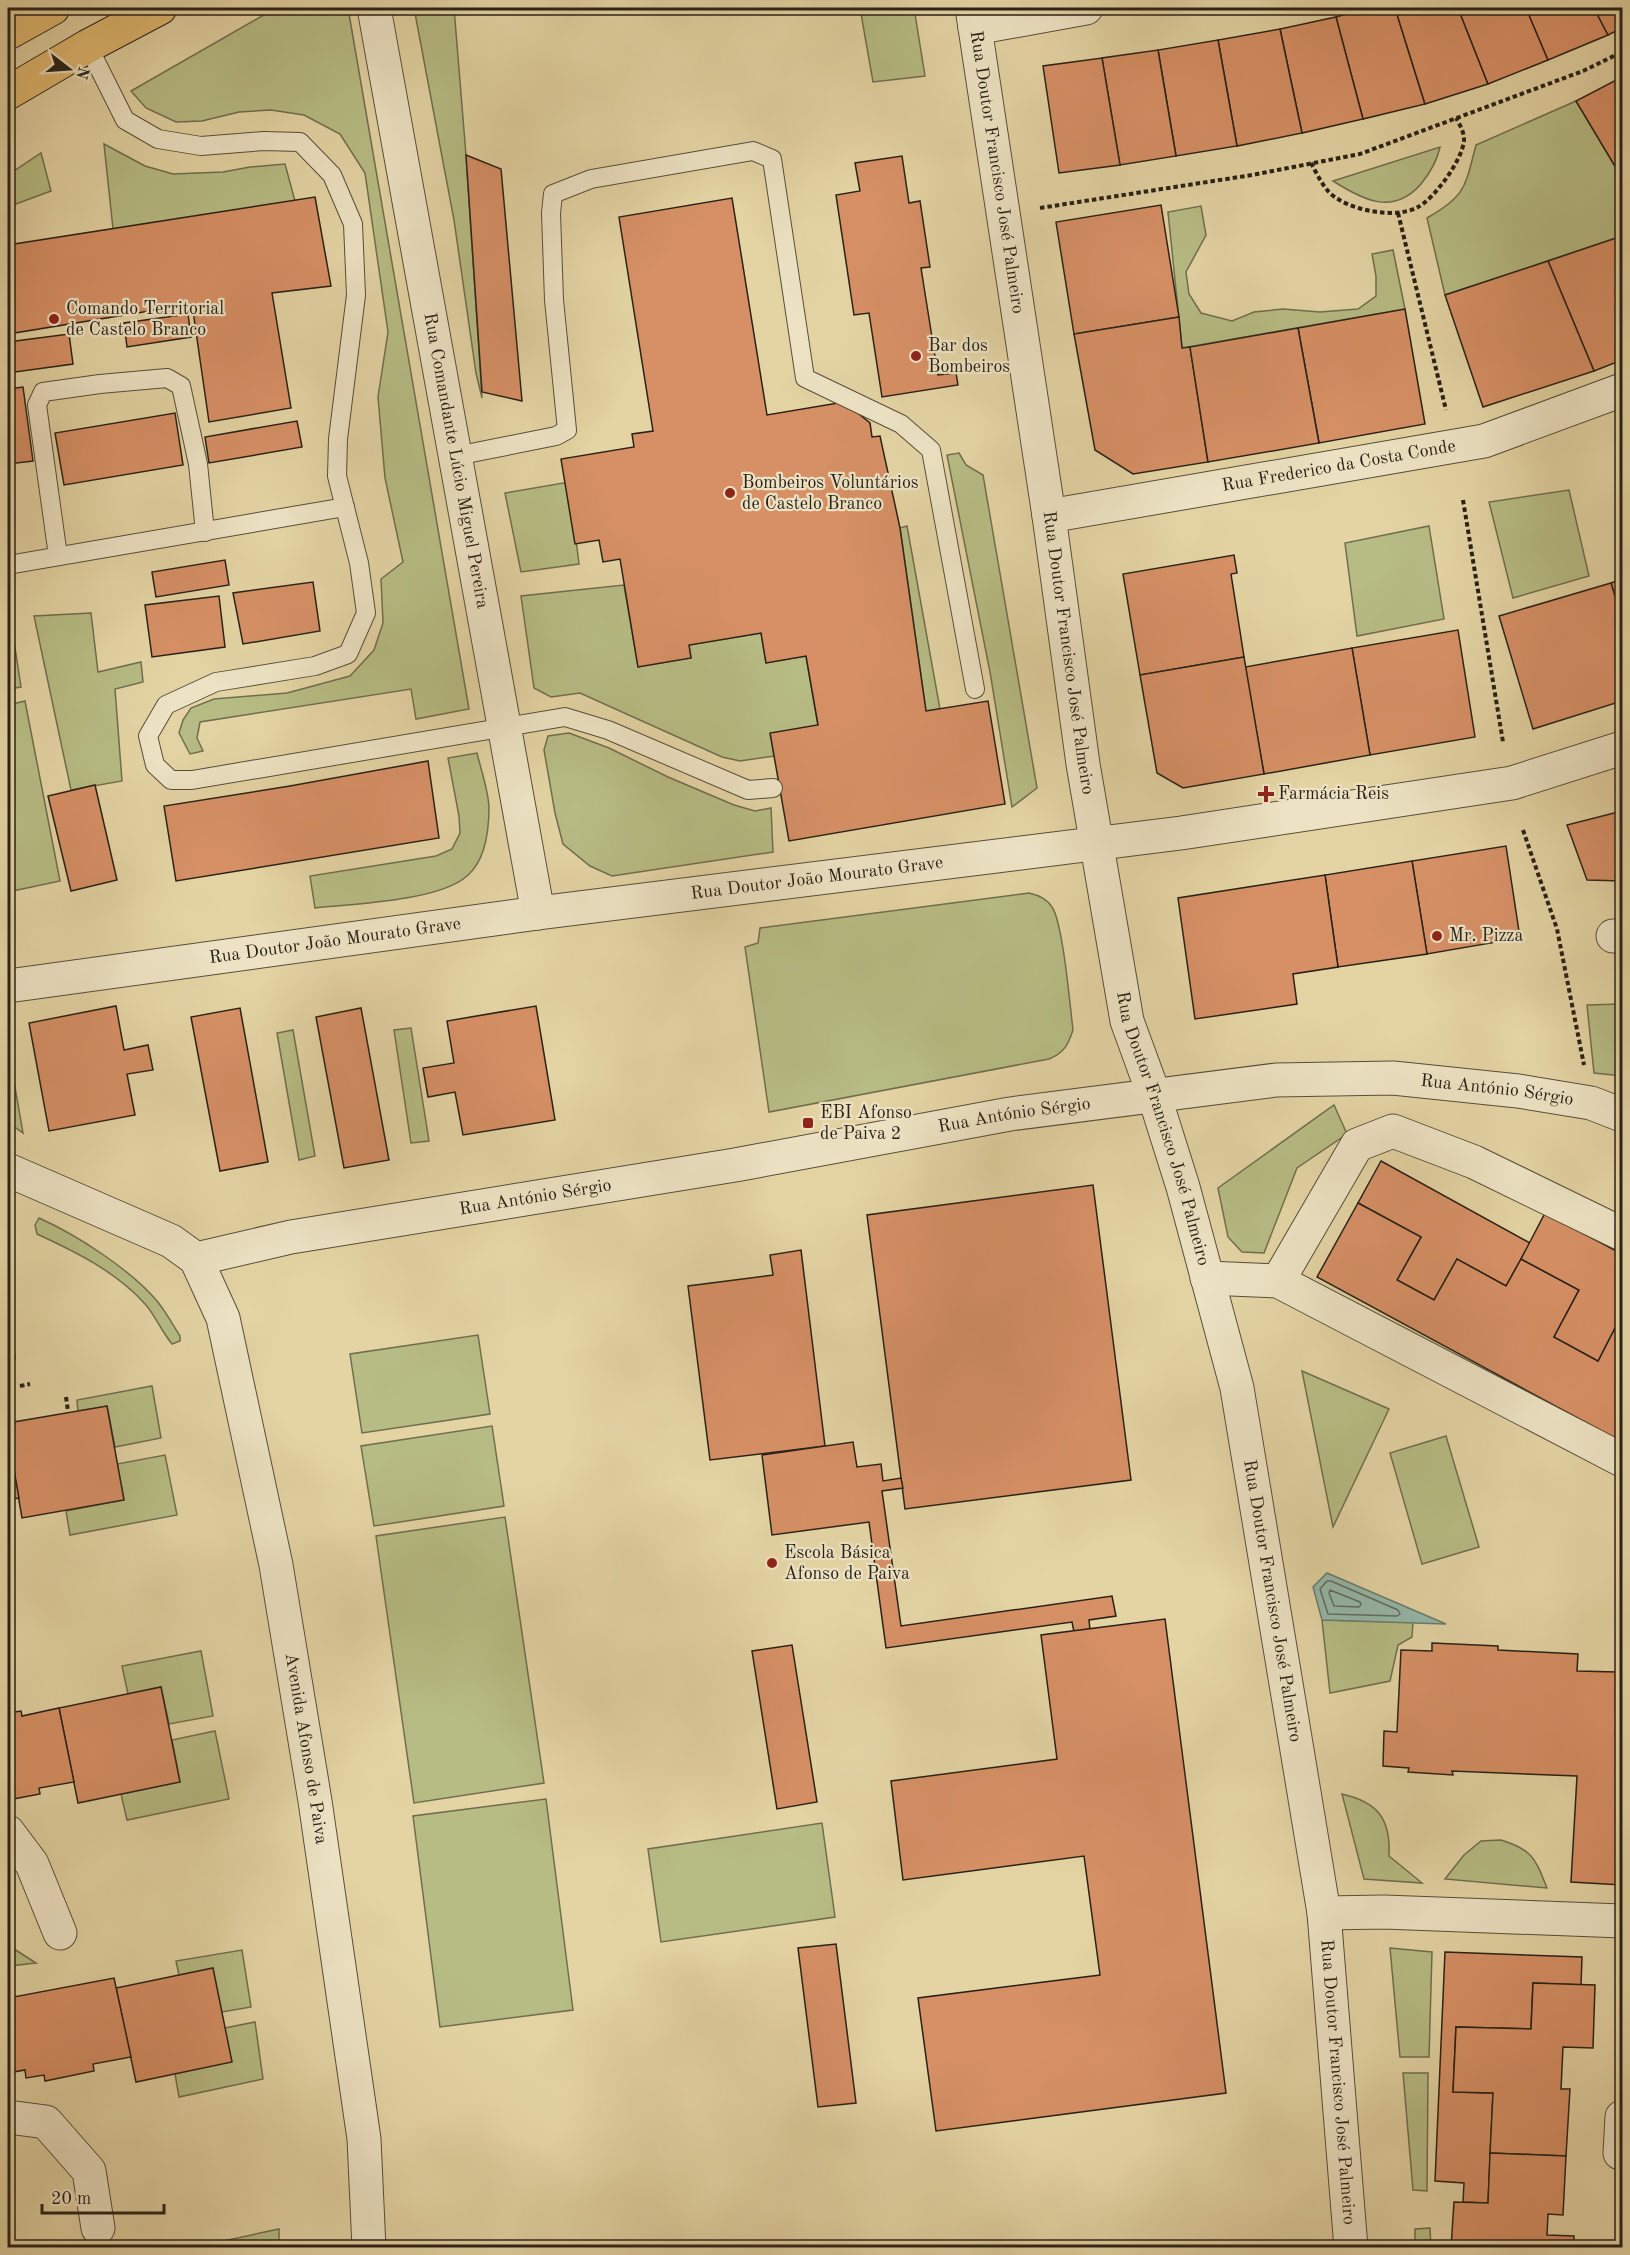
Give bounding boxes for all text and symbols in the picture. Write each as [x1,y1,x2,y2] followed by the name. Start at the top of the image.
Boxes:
[967,29,1027,315] street label: Rua Doutor Francisco José Palmeiro
[39,39,99,99] north arrow
[72,65,91,82] text: N
[66,300,224,339] place label: Comando Territorial de Castelo Branco
[420,311,492,610] street label: Rua Comandante Lúcio Miguel Pereira
[47,312,61,326] marker: Comando Territorial de Castelo Branco
[928,337,1010,376] place label: Bar dos Bombeiros
[909,349,923,363] marker: Bar dos Bombeiros
[1220,437,1457,495] street label: Rua Frederico da Costa Conde
[742,474,919,513] place label: Bombeiros Voluntários de Castelo Branco
[723,486,737,500] marker: Bombeiros Voluntários de Castelo Branco
[1039,510,1097,796] street label: Rua Doutor Francisco José Palmeiro
[1278,785,1389,803] place label: Farmácia Reis
[1259,787,1273,801] marker: Farmácia Reis
[690,854,944,903] street label: Rua Doutor João Mourato Grave
[208,915,462,967] street label: Rua Doutor João Mourato Grave
[1449,927,1523,945] place label: Mr. Pizza
[1430,929,1444,943] marker: Mr. Pizza
[1113,990,1213,1268] street label: Rua Doutor Francisco José Palmeiro
[1420,1072,1575,1109] street label: Rua António Sérgio
[936,1095,1092,1136] street label: Rua António Sérgio
[820,1104,912,1143] place label: EBI Afonso de Paiva 2
[801,1116,815,1130] marker: EBI Afonso de Paiva 2
[458,1176,613,1219] street label: Rua António Sérgio
[1240,1458,1305,1744] street label: Rua Doutor Francisco José Palmeiro
[784,1544,910,1583] place label: Escola Básica Afonso de Paiva
[765,1556,779,1570] marker: Escola Básica Afonso de Paiva
[282,1651,330,1845] street label: Avenida Afonso de Paiva
[1317,1939,1358,2225] street label: Rua Doutor Francisco José Palmeiro
[42,2177,164,2215] scale bar
[51,2190,91,2208] text: 20 m

